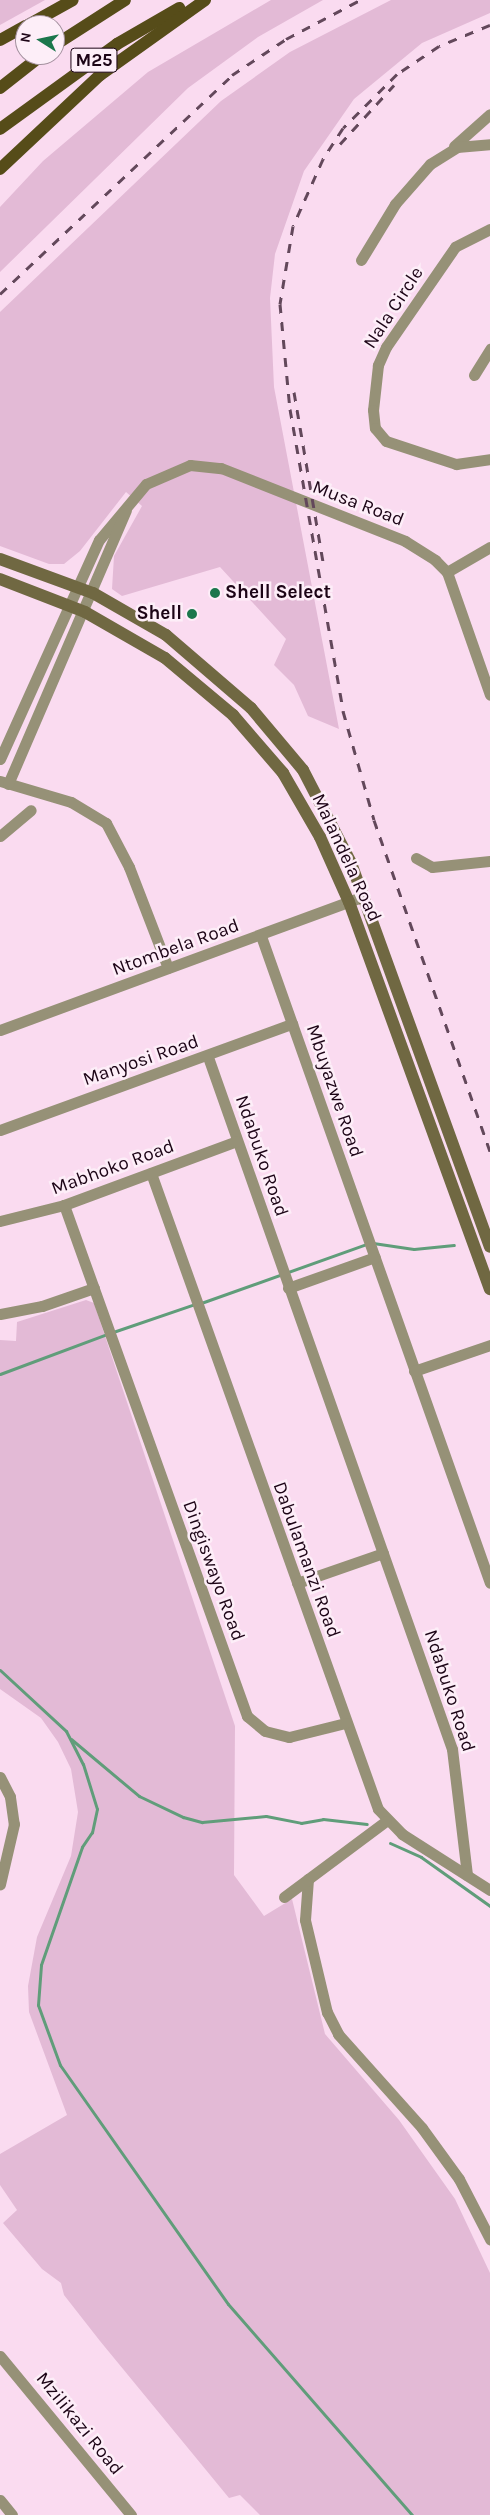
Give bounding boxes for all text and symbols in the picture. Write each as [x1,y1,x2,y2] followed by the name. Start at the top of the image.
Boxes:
[15,15,65,65] north arrow
[16,31,35,44] text: N
[70,44,118,76] road number: M25
[359,263,429,353] street label: Nala Circle
[309,476,407,532] street label: Musa Road
[225,582,331,604] place label: Shell Select
[209,587,221,599] marker: Shell Select
[136,603,182,625] place label: Shell
[186,608,198,620] marker: Shell
[306,790,386,926] street label: Malandela Road
[109,914,243,982] street label: Ntombela Road
[301,1022,367,1160] street label: Mbuyazwe Road
[80,1031,202,1091] street label: Manyosi Road
[230,1092,292,1220] street label: Ndabuko Road
[48,1135,178,1201] street label: Mabhoko Road
[267,1479,345,1641] street label: Dabulamanzi Road
[177,1498,249,1644] street label: Dingiswayo Road
[419,1627,479,1755] street label: Ndabuko Road
[31,2368,127,2480] street label: Mzilikazi Road

